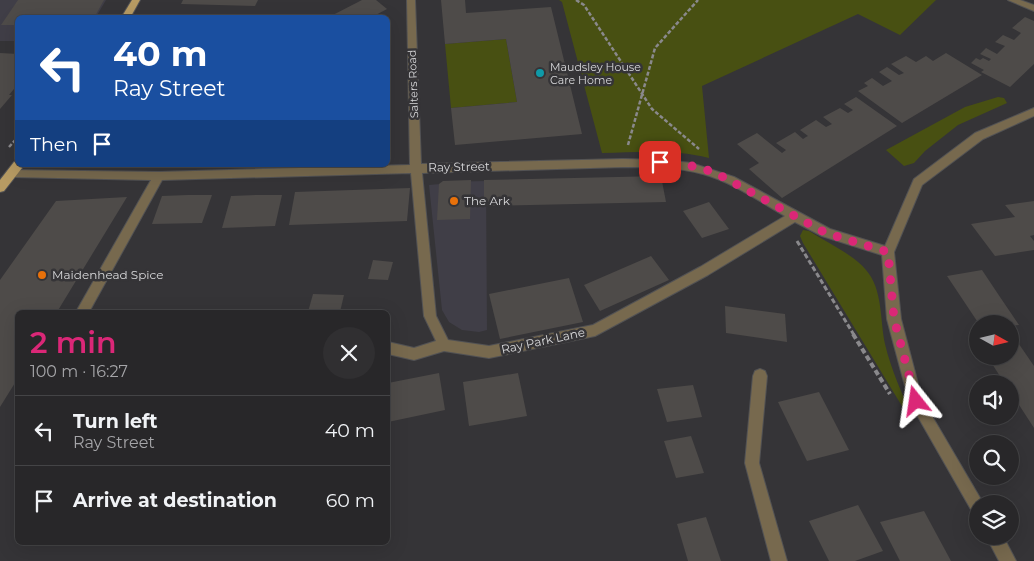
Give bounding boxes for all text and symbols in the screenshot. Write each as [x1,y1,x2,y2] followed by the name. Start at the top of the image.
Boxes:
[113,32,208,75] text: 40 m
[30,35,95,100] icon: left
[405,50,421,118] street label: Salters Road
[550,60,641,87] place label: Maudsley House Care Home
[534,67,546,79] marker: Maudsley House Care Home
[113,75,226,102] text: Ray Street
[88,130,116,158] icon: arrive
[30,133,78,156] text: Then
[639,141,681,183] pin
[646,148,674,176] icon: arrive
[428,158,490,175] street label: Ray Street
[464,193,511,208] place label: The Ark
[448,195,460,207] marker: The Ark
[52,267,163,282] place label: Maidenhead Spice
[36,269,48,281] marker: Maidenhead Spice
[969,315,1019,365] north arrow
[969,315,1019,545] map controls
[30,324,117,361] text: 2 min
[500,324,586,357] street label: Ray Park Lane
[323,327,375,379] button: close
[30,362,128,381] text: 100 m · 16:27
[889,374,941,426] position arrow
[969,375,1019,425] button: sound
[73,410,158,433] text: Turn left
[30,417,58,445] icon: left
[325,419,375,442] text: 40 m
[73,433,155,452] text: Ray Street
[969,435,1019,485] button: search
[30,487,58,515] icon: arrive
[73,489,277,512] text: Arrive at destination
[326,489,375,512] text: 60 m
[969,495,1019,545] button: layers

